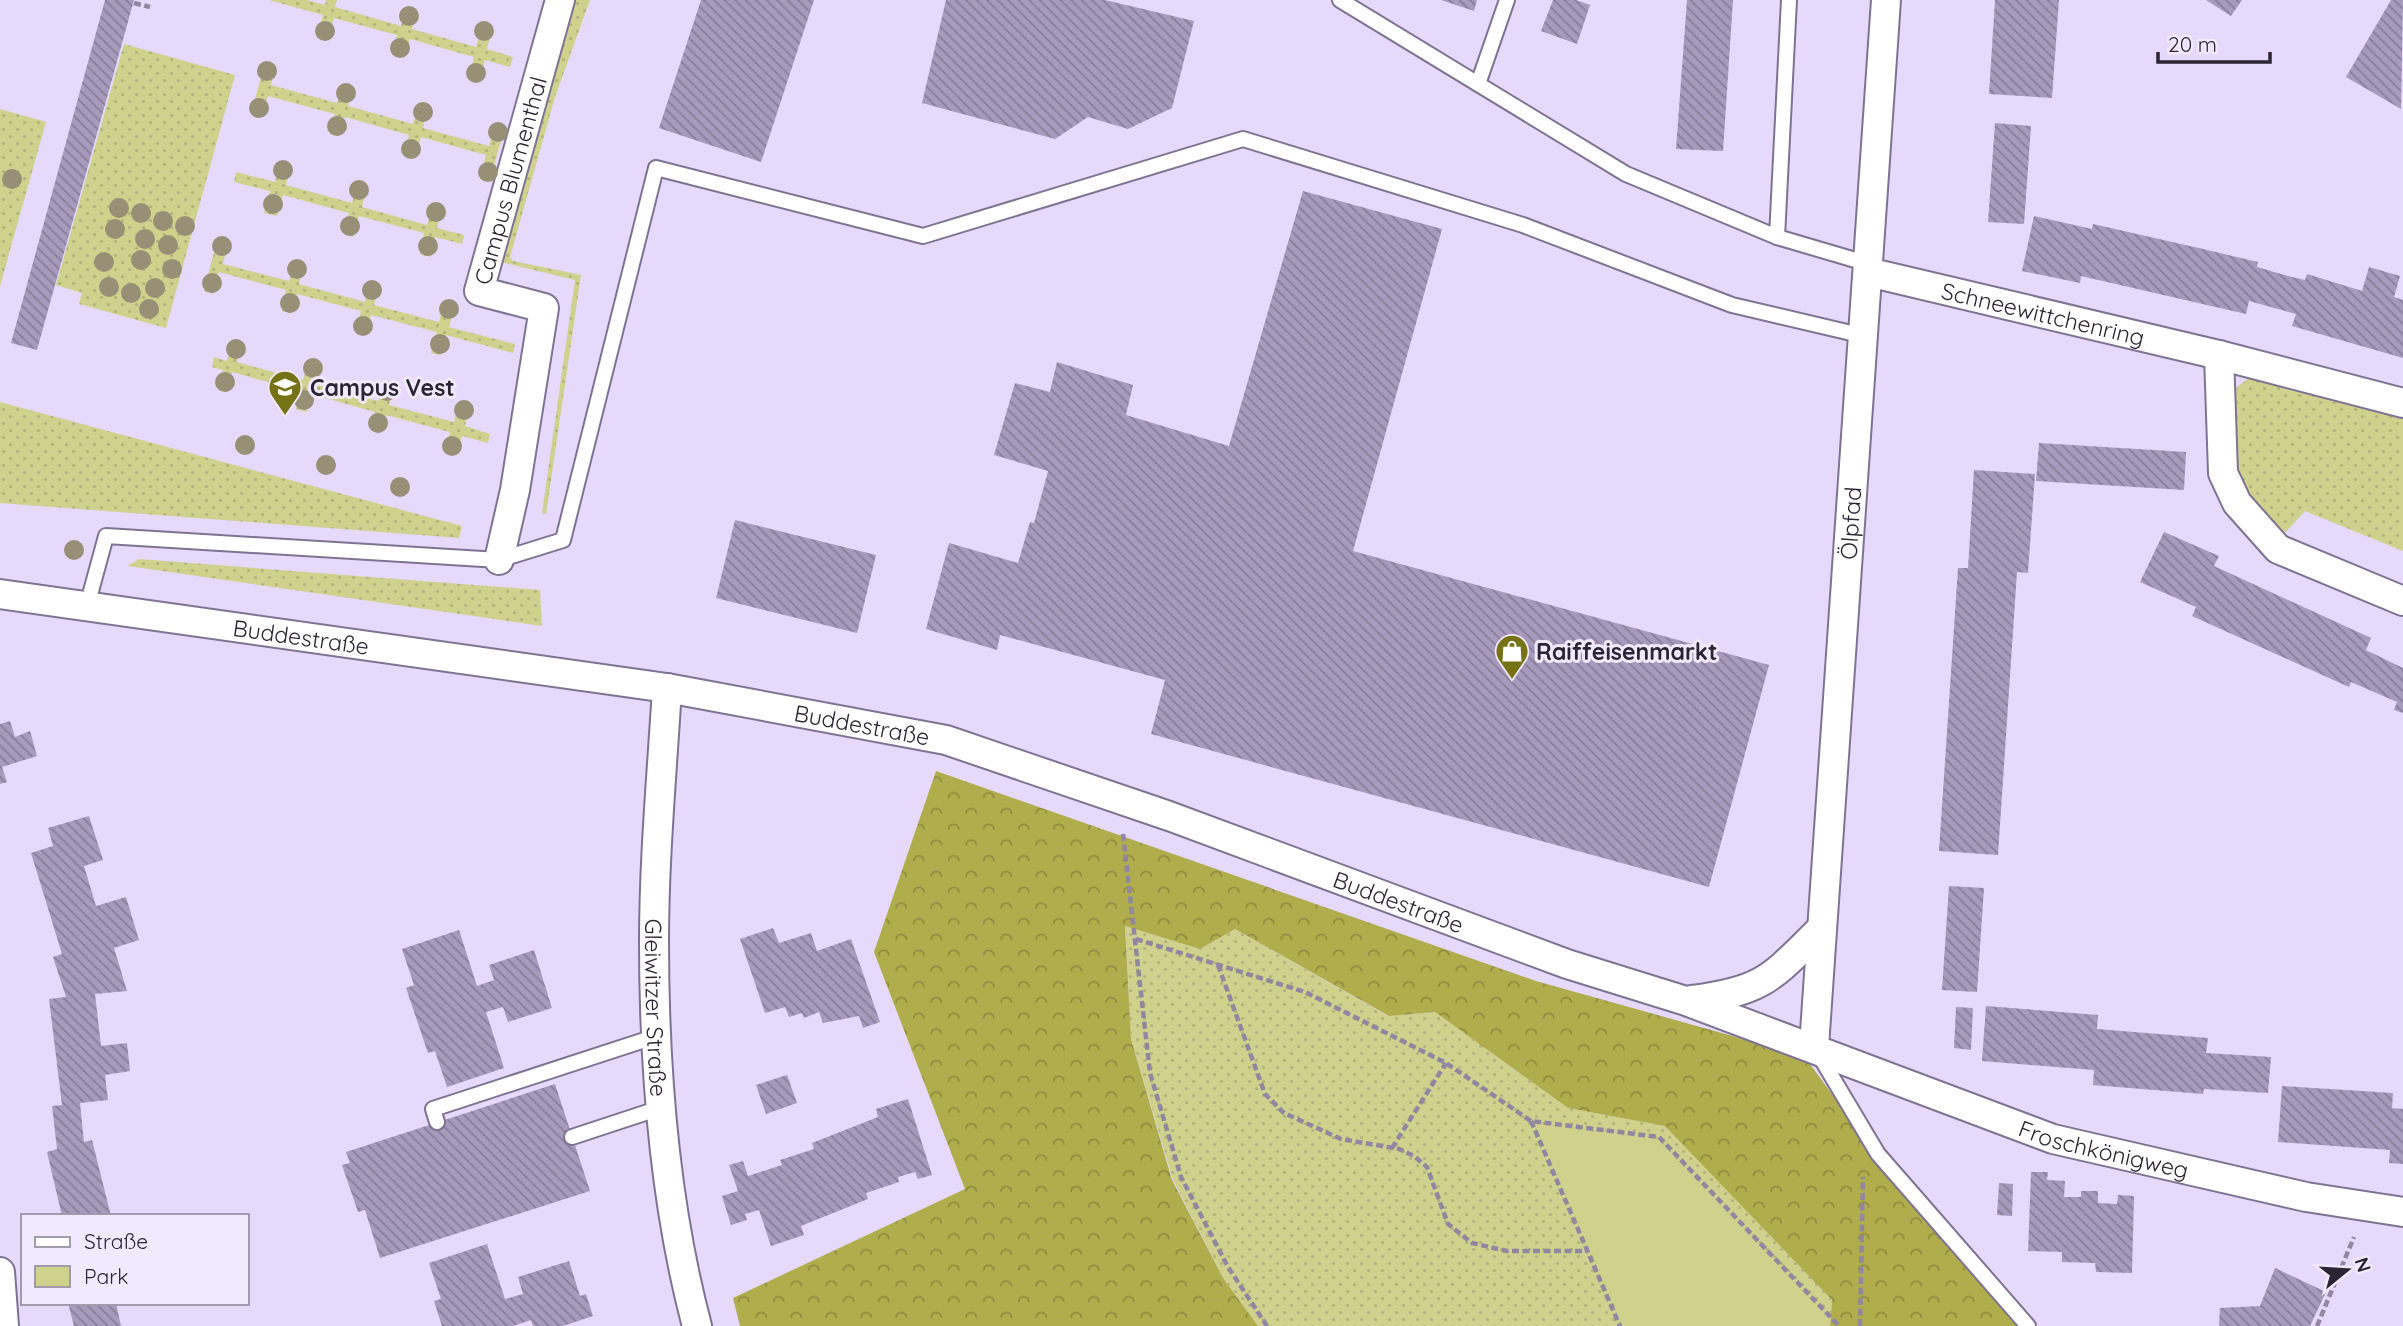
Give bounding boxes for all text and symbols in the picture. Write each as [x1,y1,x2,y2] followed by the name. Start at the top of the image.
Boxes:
[2158,21,2270,65] scale bar
[2168,31,2217,57] text: 20 m
[467,73,553,288] street label: Campus Blumenthal
[1939,275,2148,351] street label: Schneewittchenring
[266,368,304,417] school or university icon: Campus Vest
[310,373,455,402] place label: Campus Vest
[1833,486,1867,561] street label: Ölpfad
[231,612,371,660] street label: Buddestraße
[1493,632,1531,681] shop icon: Raiffeisenmarkt
[1536,637,1717,666] place label: Raiffeisenmarkt
[792,698,932,751] street label: Buddestraße
[1329,864,1468,939] street label: Buddestraße
[639,918,674,1098] street label: Gleiwitzer Straße
[2015,1113,2192,1184] street label: Froschkönigweg
[21,1214,248,1305] legend
[84,1228,148,1254] text: Straße
[2312,1235,2382,1305] north arrow
[2350,1254,2377,1275] text: N
[84,1263,128,1289] text: Park

